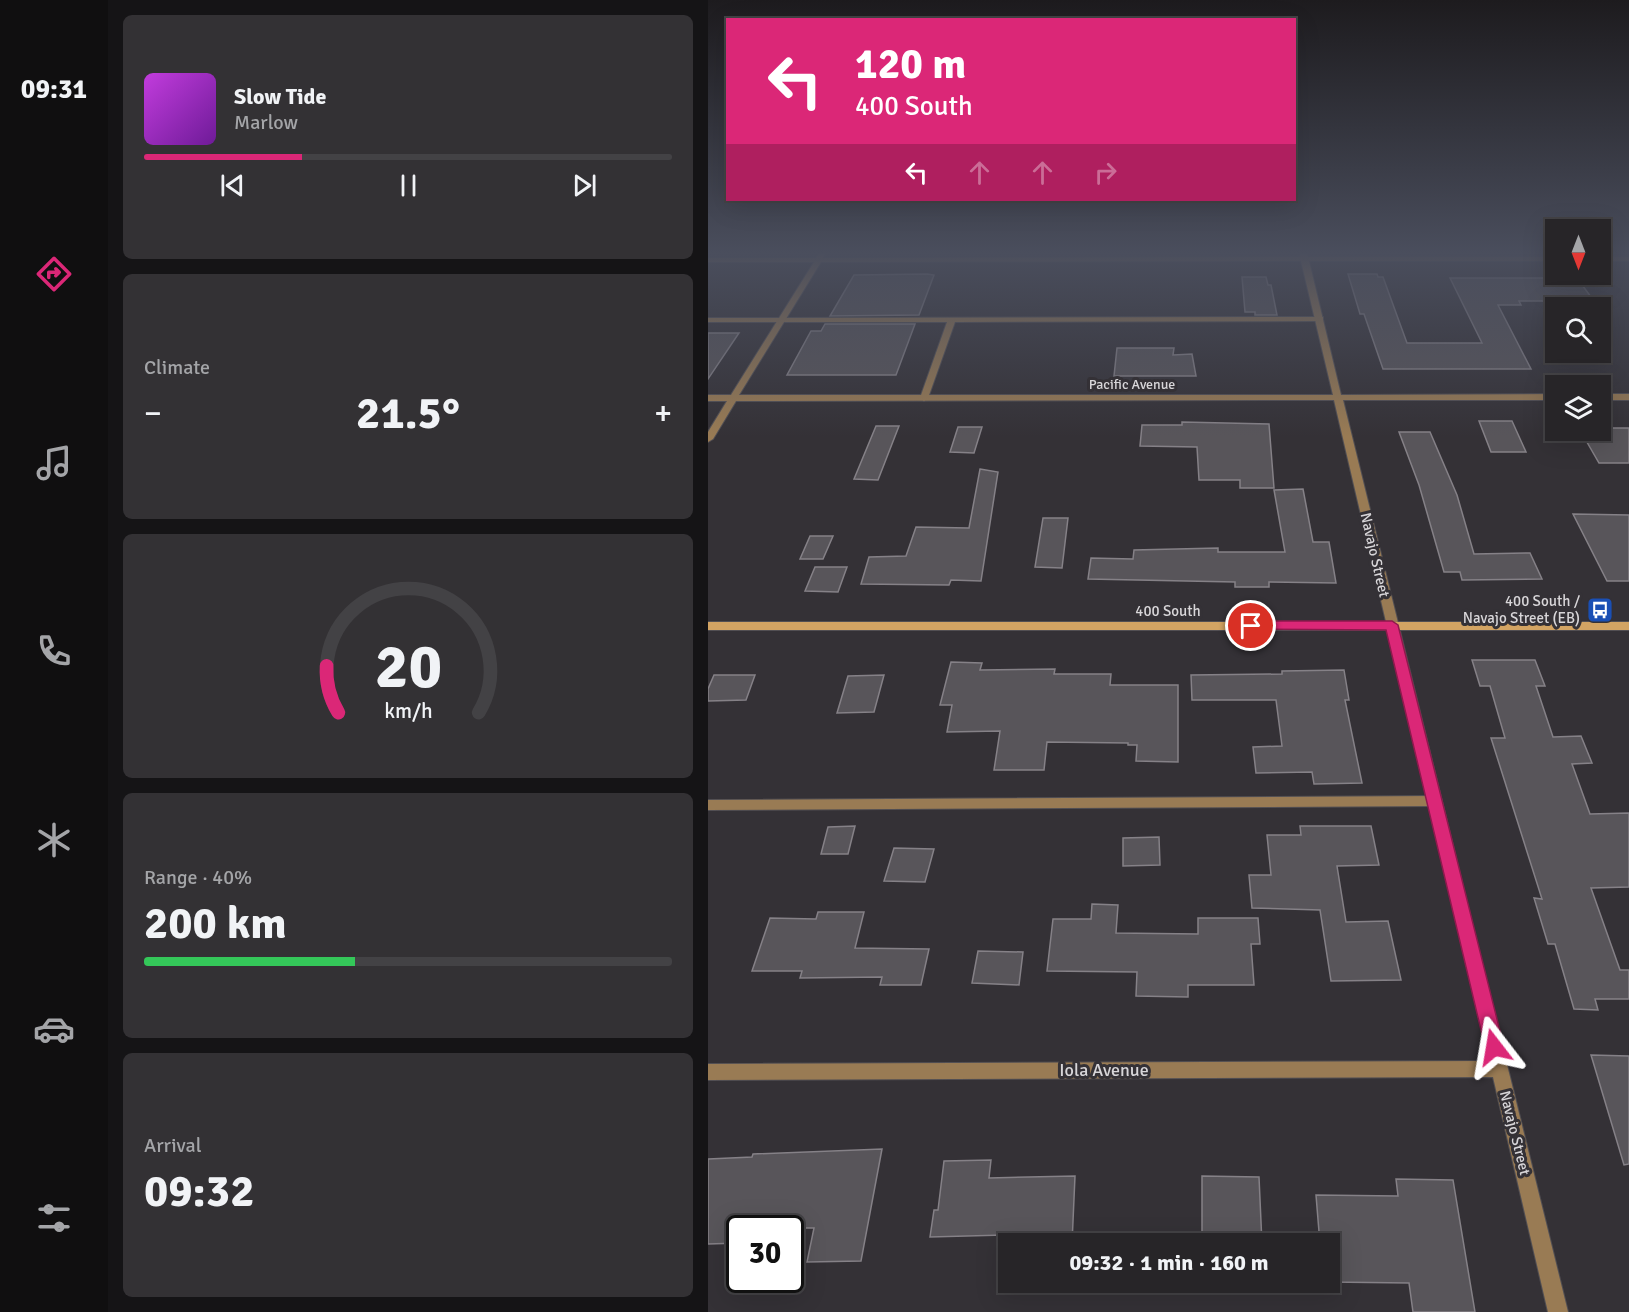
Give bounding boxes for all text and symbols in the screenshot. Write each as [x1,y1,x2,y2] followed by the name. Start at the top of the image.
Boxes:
[855,39,966,90] text: 120 m
[756,42,834,120] icon: left
[21,73,87,106] text: 09:31
[234,83,326,110] text: Slow Tide
[855,90,973,123] text: 400 South
[234,110,298,135] text: Marlow
[900,156,933,189] icon: left
[963,156,996,189] icon: ahead
[1026,156,1059,189] icon: ahead
[1089,156,1122,189] icon: right
[216,169,249,202] icon: previous
[392,169,425,202] icon: pause
[568,169,601,202] icon: next
[1545,219,1611,285] north arrow
[1545,219,1611,441] map controls
[33,253,75,295] icon: directions
[1545,297,1611,363] button: search
[144,355,210,380] text: Climate
[1545,375,1611,441] button: layers
[1089,376,1175,393] street label: Pacific Avenue
[356,386,460,441] text: 21.5°
[144,393,162,434] text: −
[654,393,672,434] text: +
[33,442,75,484] icon: music
[1357,511,1393,599] street label: Navajo Street
[1463,592,1581,627] place label: 400 South / Navajo Street (EB)
[1585,595,1615,625] bus stop icon: 400 South / Navajo Street (EB)
[1225,600,1276,651] pin
[1135,602,1201,620] street label: 400 South
[1234,609,1267,642] icon: arrive
[374,628,442,705] text: 20
[33,630,75,672] icon: phone
[384,698,432,724] text: km/h
[33,819,75,861] icon: climate
[144,865,252,890] text: Range · 40%
[144,896,287,951] text: 200 km
[33,1008,75,1050] icon: car
[1462,1015,1526,1079] position arrow
[1059,1059,1149,1081] street label: Iola Avenue
[1496,1089,1534,1177] street label: Navajo Street
[144,1133,202,1158] text: Arrival
[144,1164,254,1219] text: 09:32
[33,1197,75,1239] icon: filters
[726,1215,804,1293] speed limit sign: 30
[1069,1249,1269,1276] text: 09:32 · 1 min · 160 m

